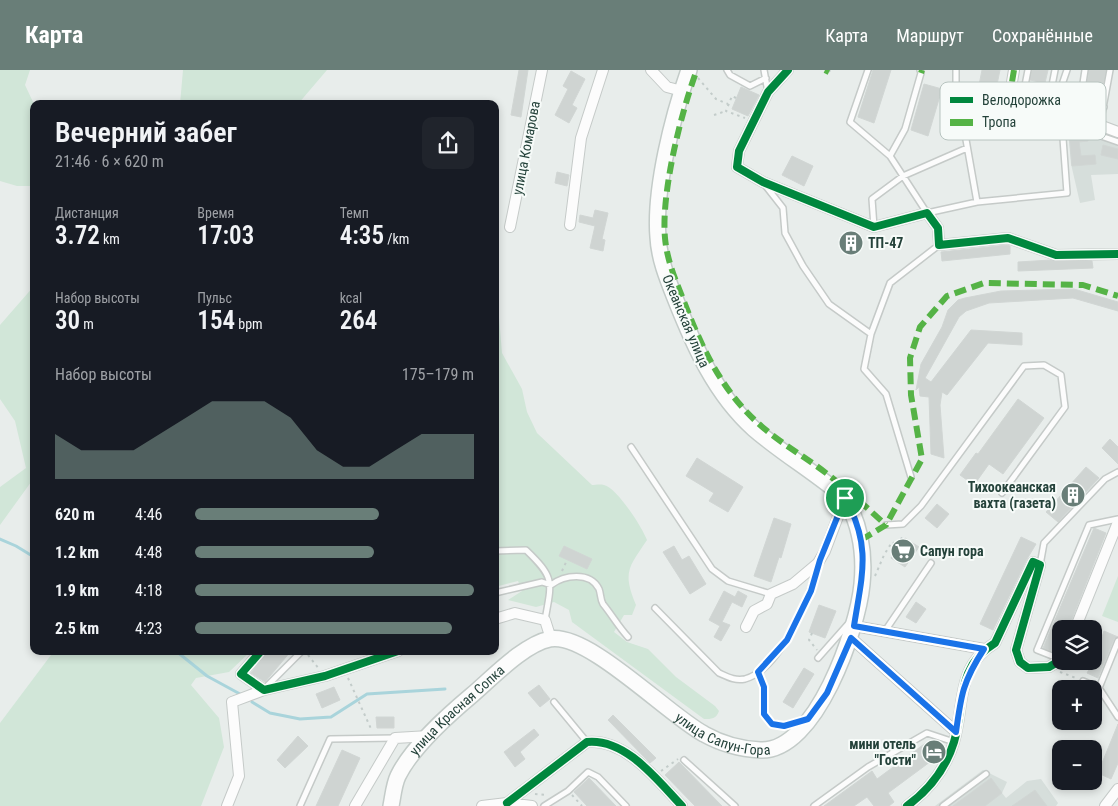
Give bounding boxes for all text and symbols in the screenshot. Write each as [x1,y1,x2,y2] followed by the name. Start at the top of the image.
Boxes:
[25,21,83,49] text: Карта
[825,25,868,46] text: Карта
[896,25,964,46] text: Маршрут
[992,25,1093,46] text: Сохранённые
[940,82,1106,140] legend
[982,92,1061,108] text: Велодорожка
[509,100,543,196] street label: улица Комарова
[982,114,1016,130] text: Тропа
[55,116,237,149] text: Вечерний забег
[422,117,474,169] button: share
[55,152,164,171] text: 21:46 · 6 × 620 m
[55,205,119,221] text: Дистанция
[197,205,234,221] text: Время
[340,205,369,221] text: Темп
[55,221,100,250] text: 3.72
[197,221,254,250] text: 17:03
[340,221,384,250] text: 4:35
[838,230,864,256] building icon: ТП-47
[100,231,120,247] text: km
[384,231,409,247] text: /km
[868,235,903,251] place label: ТП-47
[659,272,713,370] street label: Океанская улица
[55,290,140,306] text: Набор высоты
[197,290,232,306] text: Пульс
[340,290,362,306] text: kcal
[55,306,80,335] text: 30
[197,306,235,335] text: 154
[340,306,377,335] text: 264
[80,316,94,332] text: m
[235,316,263,332] text: bpm
[55,365,152,384] text: Набор высоты
[402,365,474,384] text: 175–179 m
[824,477,866,519] pin
[968,479,1056,512] place label: Тихоокеанская вахта (газета)
[1060,482,1086,508] building icon: Тихоокеанская вахта (газета)
[831,484,859,512] icon: arrive
[55,505,95,524] text: 620 m
[135,505,162,524] text: 4:46
[890,538,916,564] supermarket icon: Сапун гора
[55,543,99,562] text: 1.2 km
[135,543,162,562] text: 4:48
[920,543,984,559] place label: Сапун гора
[55,581,99,600] text: 1.9 km
[135,581,162,600] text: 4:18
[55,619,99,638] text: 2.5 km
[135,619,162,638] text: 4:23
[1052,620,1102,790] map controls
[1052,620,1102,670] button: layers
[406,662,508,758] street label: улица Красная Сопка
[1052,680,1102,730] button: +
[672,709,771,758] street label: улица Сапун-Гора
[849,736,917,768] place label: мини отель "Гости"
[921,739,947,765] hotel icon: мини отель "Гости"
[1052,740,1102,790] button: −

